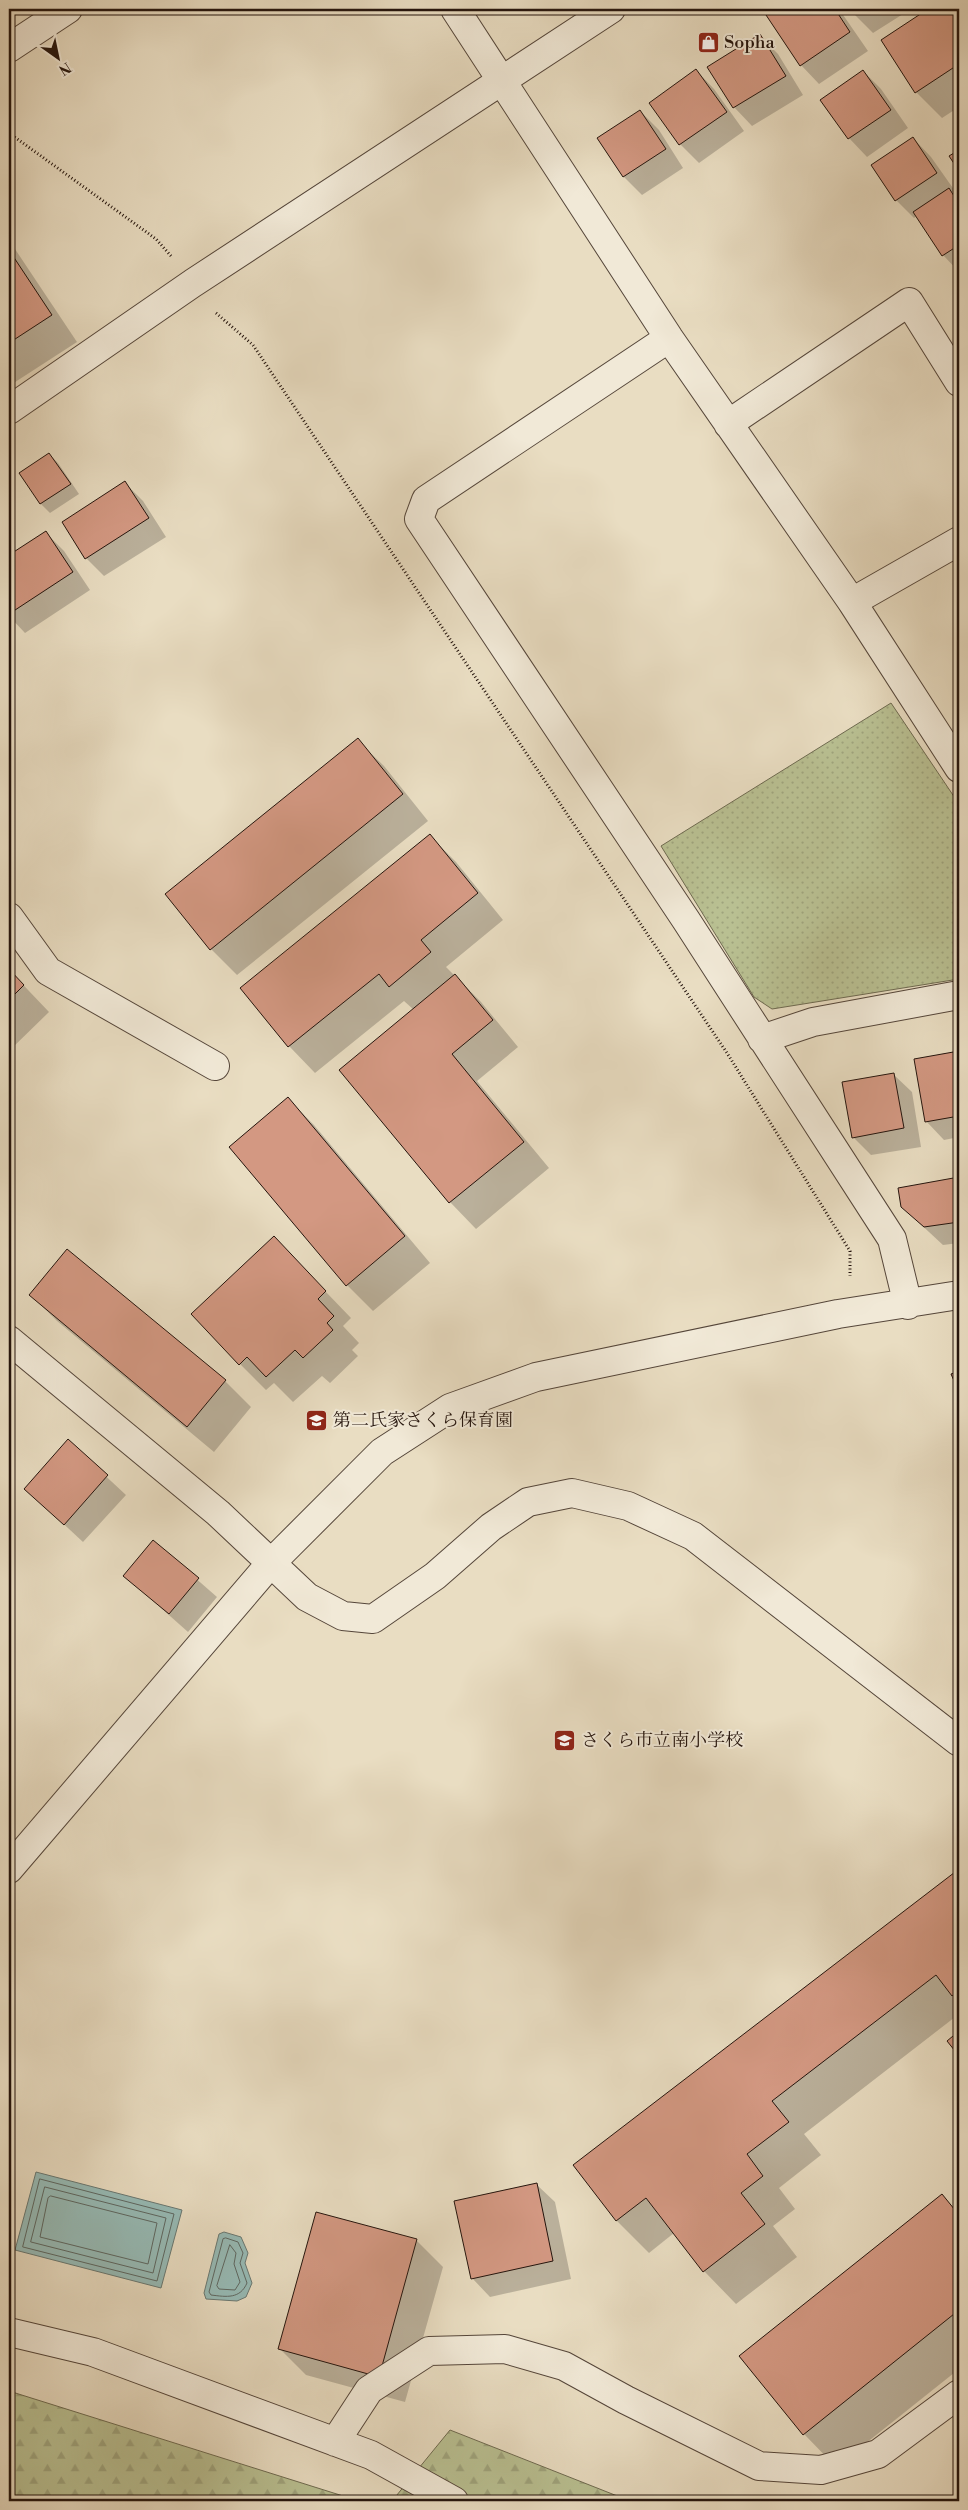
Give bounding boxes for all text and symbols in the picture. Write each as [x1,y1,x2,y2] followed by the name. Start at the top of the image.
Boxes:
[696,30,720,54] shop icon: Sopha
[724,31,776,54] place label: Sopha
[32,32,82,82] north arrow
[55,57,74,79] text: N
[305,1408,329,1432] school or university icon: 第二氏家さくら保育園
[333,1409,513,1432] place label: 第二氏家さくら保育園
[553,1728,577,1752] school or university icon: さくら市立南小学校
[581,1729,743,1752] place label: さくら市立南小学校

